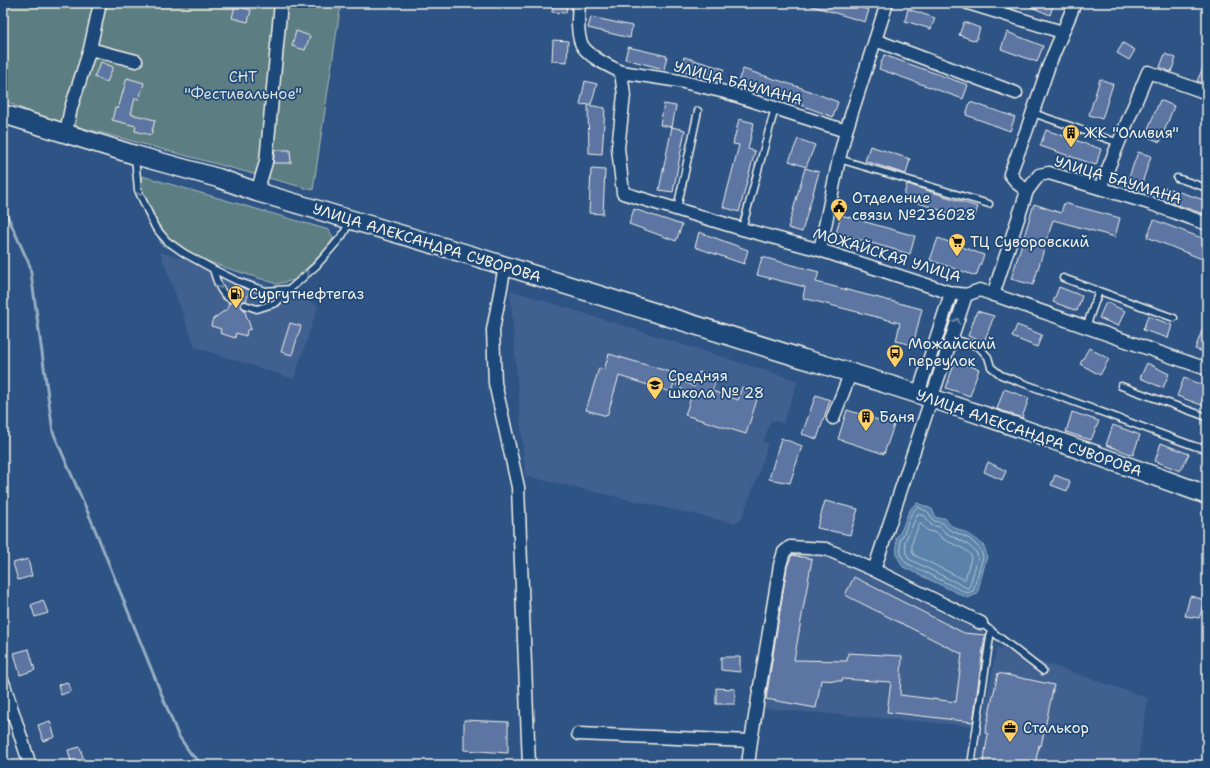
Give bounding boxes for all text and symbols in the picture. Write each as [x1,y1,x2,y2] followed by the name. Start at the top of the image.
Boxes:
[671,56,805,110] street label: УЛИЦА БАУМАНА
[184,67,302,104] park label: СНТ "Фестивальное"
[1061,123,1081,148] building icon: ЖК "Оливия"
[1084,123,1179,143] place label: ЖК "Оливия"
[1052,151,1184,209] street label: УЛИЦА БАУМАНА
[852,188,976,225] place label: Отделение связи №236028
[135,190,143,197] one-way arrow
[829,197,849,222] public building icon: Отделение связи №236028
[310,199,544,287] street label: УЛИЦА АЛЕКСАНДРА СУВОРОВА
[810,222,964,287] street label: МОЖАЙСКАЯ УЛИЦА
[947,232,967,257] supermarket icon: ТЦ Суворовский
[970,232,1089,252] place label: ТЦ Суворовский
[303,271,310,278] one-way arrow
[215,282,222,289] one-way arrow
[226,284,246,309] fuel station icon: Сургутнефтегаз
[249,284,364,304] place label: Сургутнефтегаз
[952,318,961,325] one-way arrow
[908,334,996,371] place label: Можайский переулок
[885,343,905,368] bus stop icon: Можайский переулок
[668,366,764,403] place label: Средняя школа № 28
[645,375,665,400] school or university icon: Средняя школа № 28
[913,385,1145,481] street label: УЛИЦА АЛЕКСАНДРА СУВОРОВА
[856,407,876,432] building icon: Баня
[879,407,915,427] place label: Баня
[1000,718,1020,743] office icon: Сталькор
[1023,718,1089,738] place label: Сталькор

